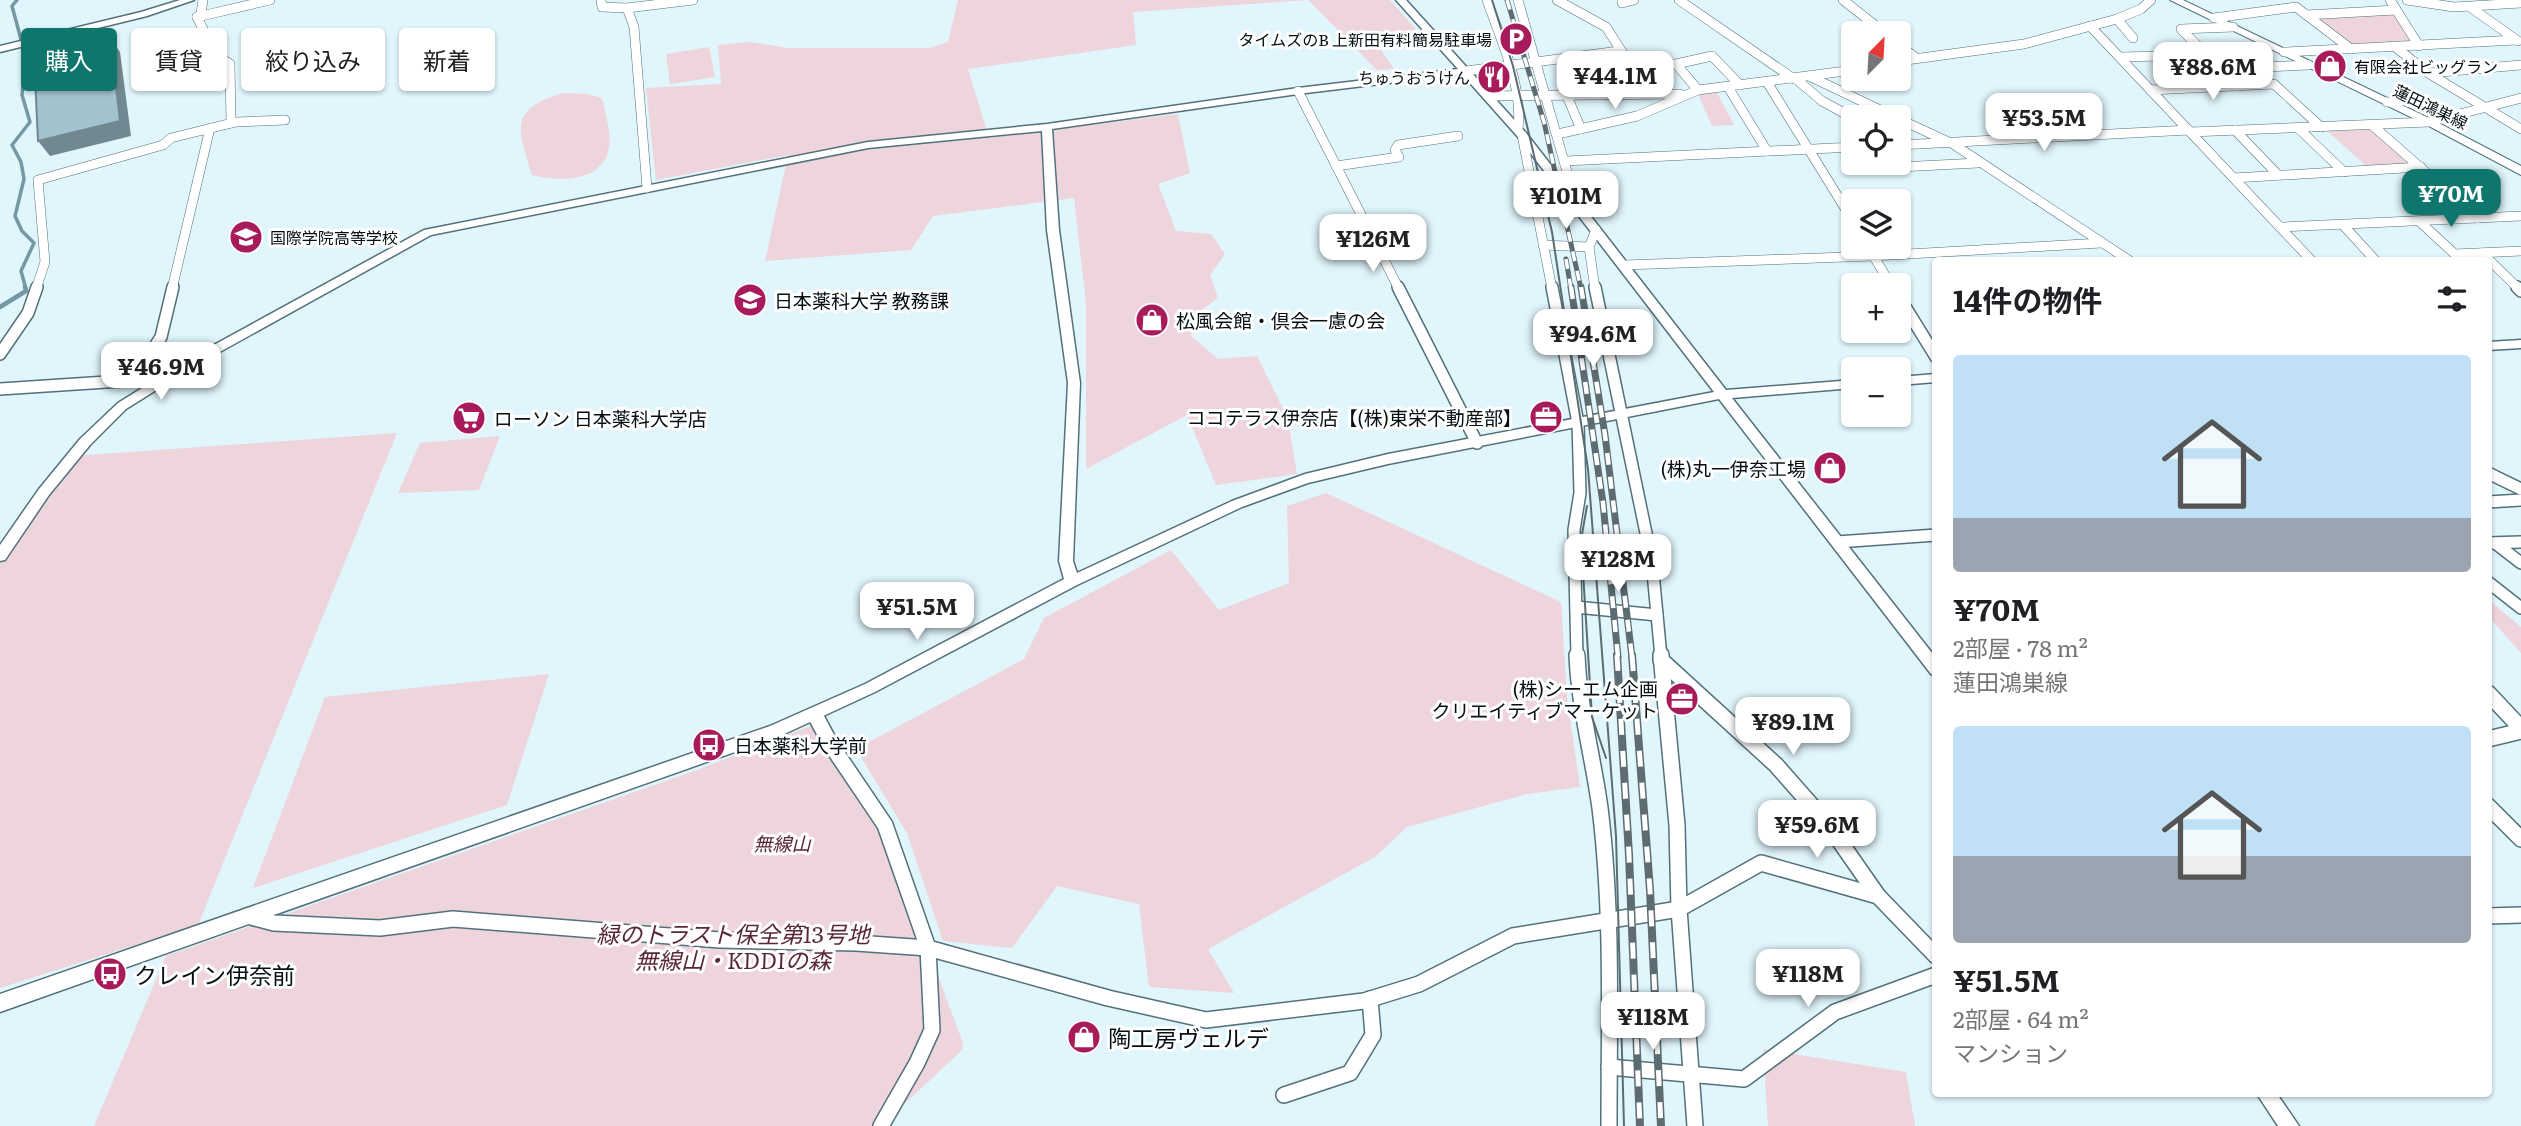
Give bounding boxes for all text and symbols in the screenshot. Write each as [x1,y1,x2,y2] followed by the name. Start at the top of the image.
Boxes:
[1497,20,1535,58] parking icon: タイムズのB 上新田有料簡易駐車場
[1841,21,1911,91] north arrow
[1841,21,1911,427] map controls
[1239,27,1492,51] place label: タイムズのB 上新田有料簡易駐車場
[21,28,117,91] chip: 購入
[131,28,227,91] chip: 賃貸
[241,28,385,91] chip: 絞り込み
[399,28,495,91] chip: 新着
[2156,42,2270,102] pin: ¥88.6M
[2311,47,2349,85] shop icon: 有限会社ビッグラン
[2169,48,2257,82] text: ¥88.6M
[1558,52,1672,111] pin: ¥44.1M
[2354,54,2498,78] place label: 有限会社ビッグラン
[1573,57,1657,91] text: ¥44.1M
[1475,58,1513,96] restaurant icon: ちゅうおうけん
[1358,65,1470,89] place label: ちゅうおうけん
[2390,78,2472,134] street label: 蓮田鴻巣線
[1987,94,2101,153] pin: ¥53.5M
[2001,99,2087,133] text: ¥53.5M
[1841,105,1911,175] button: locate
[2410,170,2492,229] pin: ¥70M
[1517,172,1615,231] pin: ¥101M
[2418,175,2484,209] text: ¥70M
[1529,177,1603,211] text: ¥101M
[1841,189,1911,259] button: layers
[1324,215,1422,274] pin: ¥126M
[227,218,265,256] school or university icon: 国際学院高等学校
[1335,220,1411,254] text: ¥126M
[270,225,398,249] place label: 国際学院高等学校
[1841,273,1911,343] button: +
[1953,277,2102,321] text: 14件の物件
[2433,280,2471,318] icon: filters
[731,281,769,319] school or university icon: 日本薬科大学 教務課
[774,286,949,314] place label: 日本薬科大学 教務課
[1133,301,1171,339] shop icon: 松風会館・倶会一慮の会
[1176,306,1385,334] place label: 松風会館・倶会一慮の会
[1536,310,1650,369] pin: ¥94.6M
[1549,315,1637,349] text: ¥94.6M
[104,342,218,402] pin: ¥46.9M
[117,348,205,382] text: ¥46.9M
[1841,357,1911,427] button: −
[1527,398,1565,436] office icon: ココテラス伊奈店【(株)東栄不動産部】
[450,399,488,437] supermarket icon: ローソン 日本薬科大学店
[2149,401,2275,527] icon: home
[1187,403,1522,431] place label: ココテラス伊奈店【(株)東栄不動産部】
[494,404,707,432] place label: ローソン 日本薬科大学店
[1811,449,1849,487] shop icon: (株)丸一伊奈工場
[1660,454,1806,482] place label: (株)丸一伊奈工場
[1569,534,1667,594] pin: ¥128M
[1580,540,1656,574] text: ¥128M
[860,582,974,642] pin: ¥51.5M
[1953,586,2040,630] text: ¥70M
[876,588,958,622] text: ¥51.5M
[1953,630,2088,664] text: 2部屋 · 78 m²
[1953,664,2068,698] text: 蓮田鴻巣線
[1432,674,1658,724] place label: (株)シーエム企画 クリエイティブマーケット
[1663,680,1701,718] office icon: (株)シーエム企画 クリエイティブマーケット
[1736,698,1850,757] pin: ¥89.1M
[1751,703,1835,737] text: ¥89.1M
[690,726,728,764] bus stop icon: 日本薬科大学前
[734,731,867,759] place label: 日本薬科大学前
[2149,772,2275,898] icon: home
[1760,800,1874,860] pin: ¥59.6M
[1774,806,1860,840] text: ¥59.6M
[753,829,811,857] park label: 無線山
[596,916,872,976] park label: 緑のトラスト保全第13号地 無線山・KDDIの森
[1759,950,1857,1009] pin: ¥118M
[91,955,129,993] bus stop icon: クレイン伊奈前
[1772,955,1844,989] text: ¥118M
[134,957,295,991] place label: クレイン伊奈前
[1953,957,2060,1001] text: ¥51.5M
[1604,992,1702,1052] pin: ¥118M
[1617,998,1689,1032] text: ¥118M
[1953,1001,2089,1035] text: 2部屋 · 64 m²
[1065,1018,1103,1056] shop icon: 陶工房ヴェルデ
[1108,1020,1269,1054] place label: 陶工房ヴェルデ
[1953,1035,2068,1069] text: マンション

